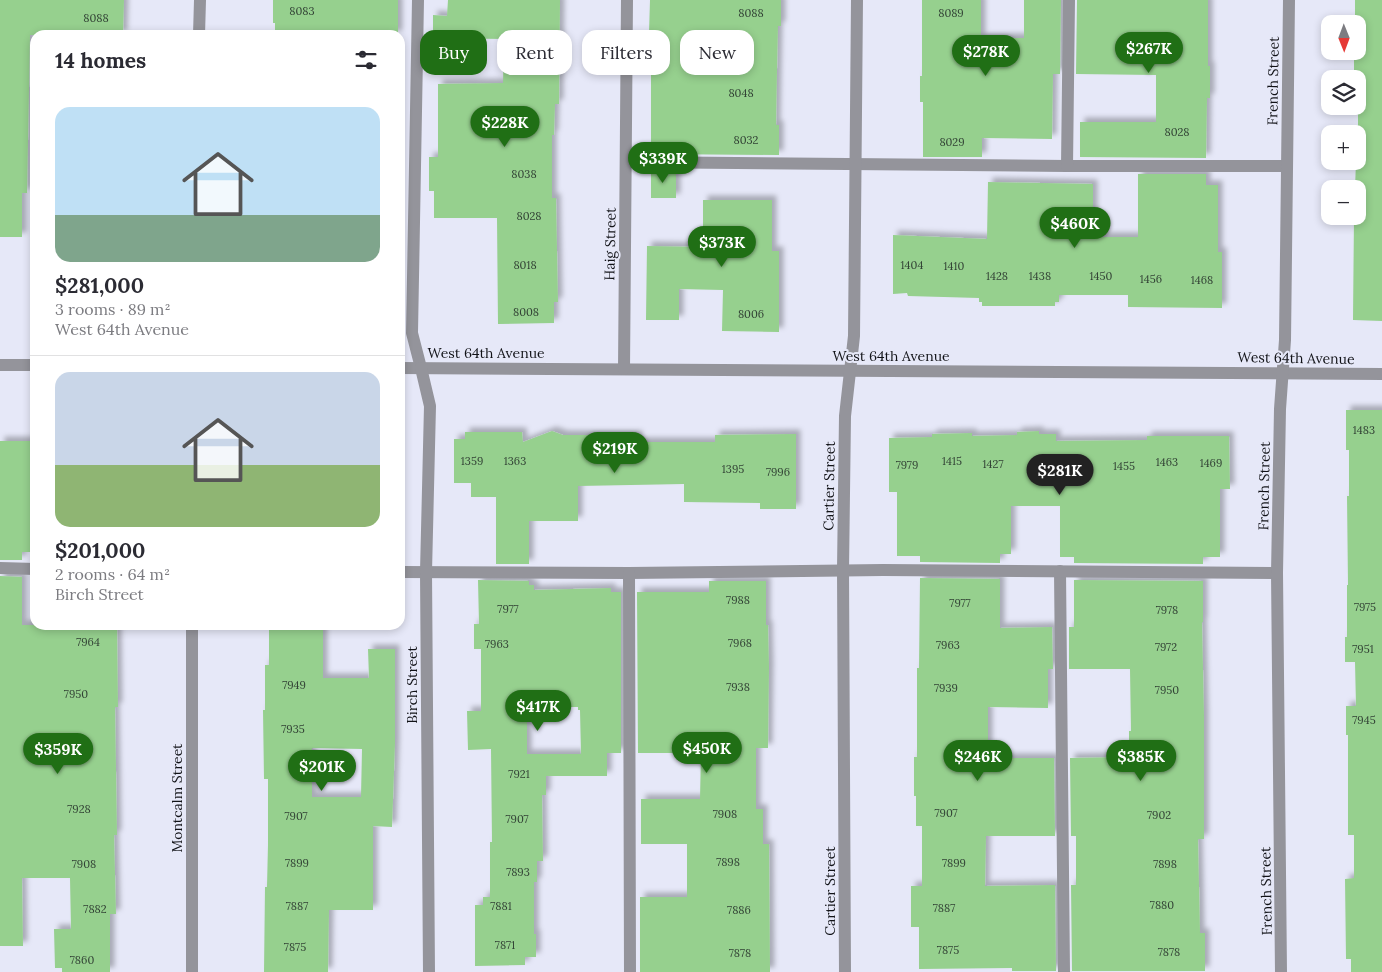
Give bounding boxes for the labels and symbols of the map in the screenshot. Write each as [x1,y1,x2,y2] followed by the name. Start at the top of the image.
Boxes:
[289,4,315,18] house number: 8083
[738,6,764,20] house number: 8088
[938,6,964,20] house number: 8089
[83,11,109,25] house number: 8088
[1321,15,1366,60] north arrow
[1114,32,1184,74] pin: $267K
[951,34,1021,77] pin: $278K
[1263,36,1283,126] street label: French Street
[728,86,754,100] house number: 8048
[470,106,540,148] pin: $228K
[1164,125,1190,139] house number: 8028
[733,133,759,147] house number: 8032
[939,135,965,149] house number: 8029
[628,142,698,184] pin: $339K
[511,167,537,181] house number: 8038
[1040,206,1110,249] pin: $460K
[600,207,620,281] street label: Haig Street
[516,209,542,223] house number: 8028
[687,226,757,268] pin: $373K
[513,258,537,272] house number: 8018
[901,258,923,272] house number: 1404
[944,259,965,273] house number: 1410
[986,269,1008,283] house number: 1428
[1029,269,1051,283] house number: 1438
[1090,269,1113,283] house number: 1450
[1140,272,1162,286] house number: 1456
[1191,273,1213,287] house number: 1468
[513,305,539,319] house number: 8008
[738,307,764,321] house number: 8006
[427,344,545,362] street label: West 64th Avenue
[832,347,950,365] street label: West 64th Avenue
[1237,348,1355,368] street label: West 64th Avenue
[1353,423,1375,437] house number: 1483
[580,432,650,474] pin: $219K
[819,440,839,531] street label: Cartier Street
[1254,441,1274,531] street label: French Street
[461,454,483,468] house number: 1359
[504,454,526,468] house number: 1363
[942,454,962,468] house number: 1415
[1025,454,1095,496] pin: $281K
[1156,455,1178,469] house number: 1463
[1200,456,1222,470] house number: 1469
[983,457,1003,471] house number: 1427
[896,458,918,472] house number: 7979
[1113,459,1135,473] house number: 1455
[722,462,744,476] house number: 1395
[766,465,790,479] house number: 7996
[726,593,750,607] house number: 7988
[949,596,971,610] house number: 7977
[1354,600,1376,614] house number: 7975
[497,602,519,616] house number: 7977
[1156,603,1178,617] house number: 7978
[76,635,100,649] house number: 7964
[728,636,752,650] house number: 7968
[485,637,509,651] house number: 7963
[936,638,960,652] house number: 7963
[1155,640,1177,654] house number: 7972
[1352,642,1374,656] house number: 7951
[403,646,421,724] street label: Birch Street
[282,678,306,692] house number: 7949
[726,680,750,694] house number: 7938
[934,681,958,695] house number: 7939
[1155,683,1179,697] house number: 7950
[64,687,88,701] house number: 7950
[503,690,573,732] pin: $417K
[1352,713,1376,727] house number: 7945
[281,722,305,736] house number: 7935
[23,732,93,775] pin: $359K
[672,732,742,774] pin: $450K
[943,740,1013,782] pin: $246K
[1106,740,1176,782] pin: $385K
[168,743,186,853] street label: Montcalm Street
[287,750,357,792] pin: $201K
[508,767,530,781] house number: 7921
[67,802,91,816] house number: 7928
[934,806,958,820] house number: 7907
[713,807,737,821] house number: 7908
[1147,808,1171,822] house number: 7902
[284,809,308,823] house number: 7907
[505,812,529,826] house number: 7907
[821,846,839,936] street label: Cartier Street
[1256,846,1276,936] street label: French Street
[716,855,740,869] house number: 7898
[285,856,309,870] house number: 7899
[942,856,966,870] house number: 7899
[72,857,96,871] house number: 7908
[1153,857,1177,871] house number: 7898
[506,865,530,879] house number: 7893
[1150,898,1174,912] house number: 7880
[286,899,308,913] house number: 7887
[490,899,512,913] house number: 7881
[933,901,955,915] house number: 7887
[83,902,107,916] house number: 7882
[727,903,751,917] house number: 7886
[495,938,515,952] house number: 7871
[284,940,306,954] house number: 7875
[937,943,959,957] house number: 7875
[1158,945,1180,959] house number: 7878
[729,946,751,960] house number: 7878
[70,953,94,967] house number: 7860

